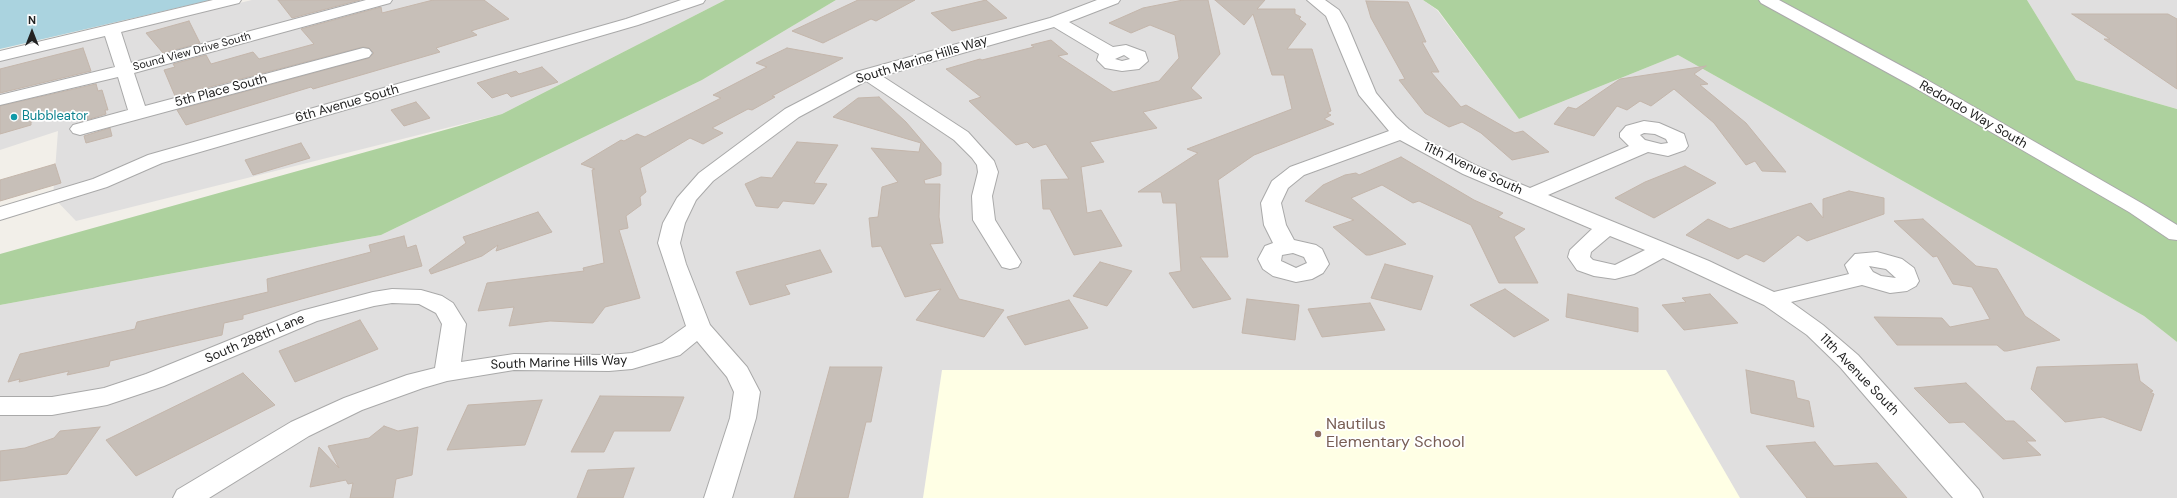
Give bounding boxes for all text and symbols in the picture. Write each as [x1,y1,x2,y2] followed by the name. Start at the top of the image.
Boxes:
[12,12,52,52] north arrow
[28,13,36,27] text: N
[132,30,252,74] street label: Sound View Drive South
[854,33,990,87] street label: South Marine Hills Way
[173,71,269,111] street label: 5th Place South
[1916,78,2030,152] street label: Redondo Way South
[293,82,401,126] street label: 6th Avenue South
[22,109,88,125] place label: Bubbleator
[9,112,19,122] marker: Bubbleator
[1421,139,1525,199] street label: 11th Avenue South
[203,311,307,367] street label: South 288th Lane
[1816,331,1902,419] street label: 11th Avenue South
[490,353,628,373] street label: South Marine Hills Way
[1326,415,1464,453] place label: Nautilus Elementary School
[1313,429,1323,439] marker: Nautilus Elementary School

